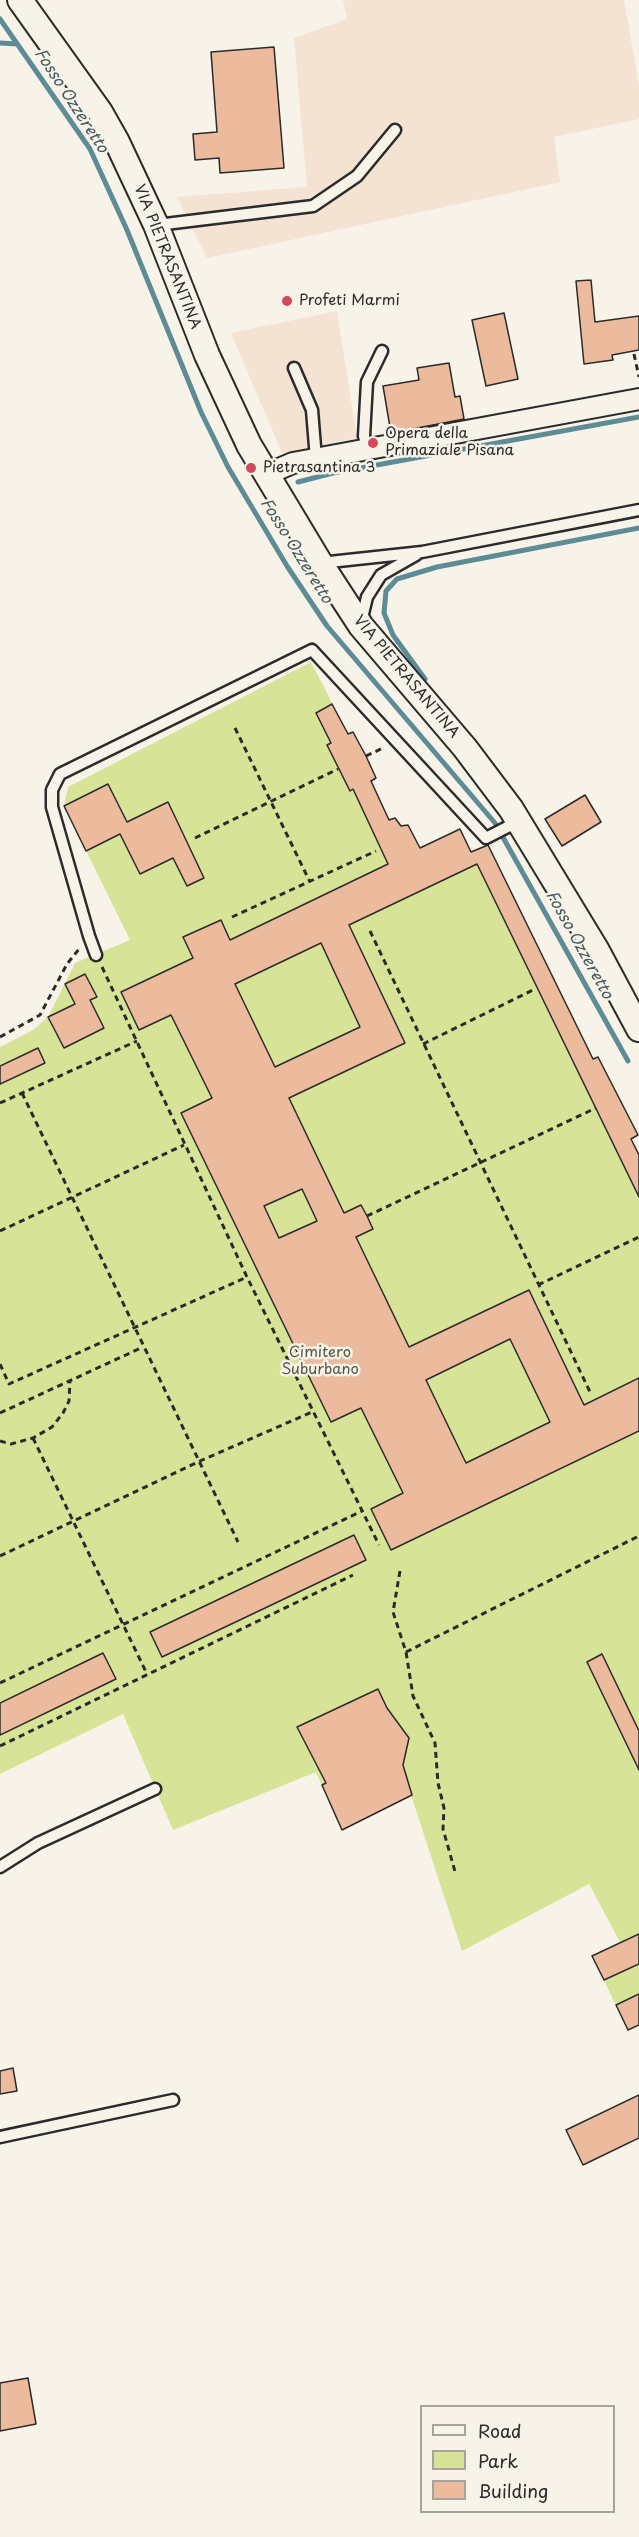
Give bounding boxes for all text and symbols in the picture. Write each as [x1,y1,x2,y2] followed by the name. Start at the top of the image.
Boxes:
[30,45,112,157] water label: Fosso Ozzeretto
[130,182,204,332] street label: VIA PIETRASANTINA
[299,292,400,310] place label: Profeti Marmi
[280,294,294,308] marker: Profeti Marmi
[385,425,514,460] place label: Opera della Primaziale Pisana
[366,436,380,450] marker: Opera della Primaziale Pisana
[263,459,375,477] place label: Pietrasantina 3
[244,461,258,475] marker: Pietrasantina 3
[256,495,336,607] water label: Fosso Ozzeretto
[349,612,463,742] street label: VIA PIETRASANTINA
[541,888,617,1002] water label: Fosso Ozzeretto
[281,1344,359,1379] park label: Cimitero Suburbano
[420,2405,615,2513] legend
[478,2417,522,2444] text: Road
[478,2447,518,2474] text: Park
[478,2477,548,2504] text: Building

